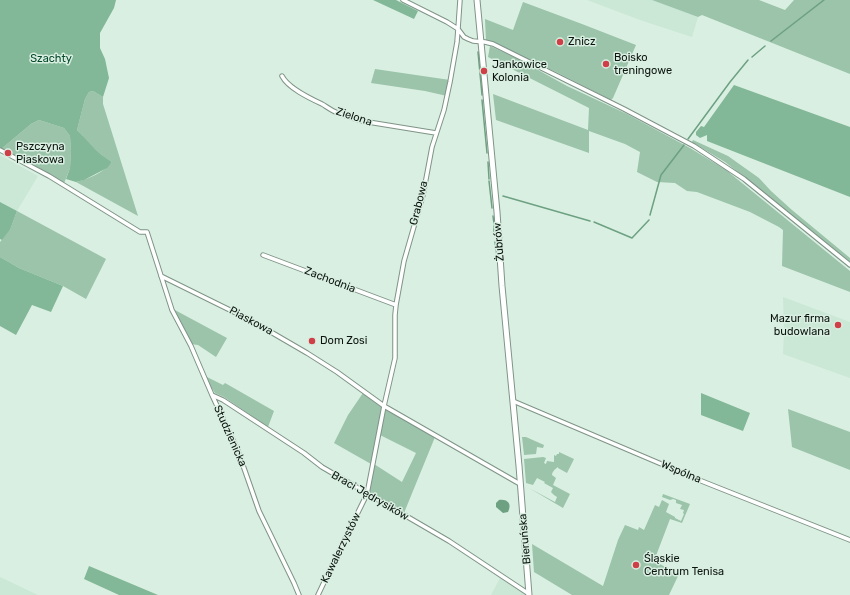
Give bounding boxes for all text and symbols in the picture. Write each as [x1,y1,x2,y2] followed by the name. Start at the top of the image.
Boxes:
[568,35,596,49] place label: Znicz
[555,37,565,47] marker: Znicz
[614,51,672,77] place label: Boisko treningowe
[30,52,72,66] park label: Szachty
[492,58,547,84] place label: Jankowice Kolonia
[601,59,611,69] marker: Boisko treningowe
[479,66,489,76] marker: Jankowice Kolonia
[334,105,374,129] street label: Zielona
[16,140,65,166] place label: Pszczyna Piaskowa
[3,148,13,158] marker: Pszczyna Piaskowa
[407,180,431,226] street label: Grabowa
[491,222,507,262] street label: Żubrów
[303,264,357,296] street label: Zachodnia
[227,304,275,338] street label: Piaskowa
[770,312,830,338] place label: Mazur firma budowlana
[833,320,843,330] marker: Mazur firma budowlana
[320,334,367,348] place label: Dom Zosi
[307,336,317,346] marker: Dom Zosi
[211,403,249,469] street label: Studzienicka
[659,458,703,486] street label: Wspólna
[329,468,411,524] street label: Braci Jędrysików
[318,511,364,585] street label: Kawalerzystów
[516,513,534,565] street label: Bieruńska
[644,552,724,578] place label: Śląskie Centrum Tenisa
[631,560,641,570] marker: Śląskie Centrum Tenisa

